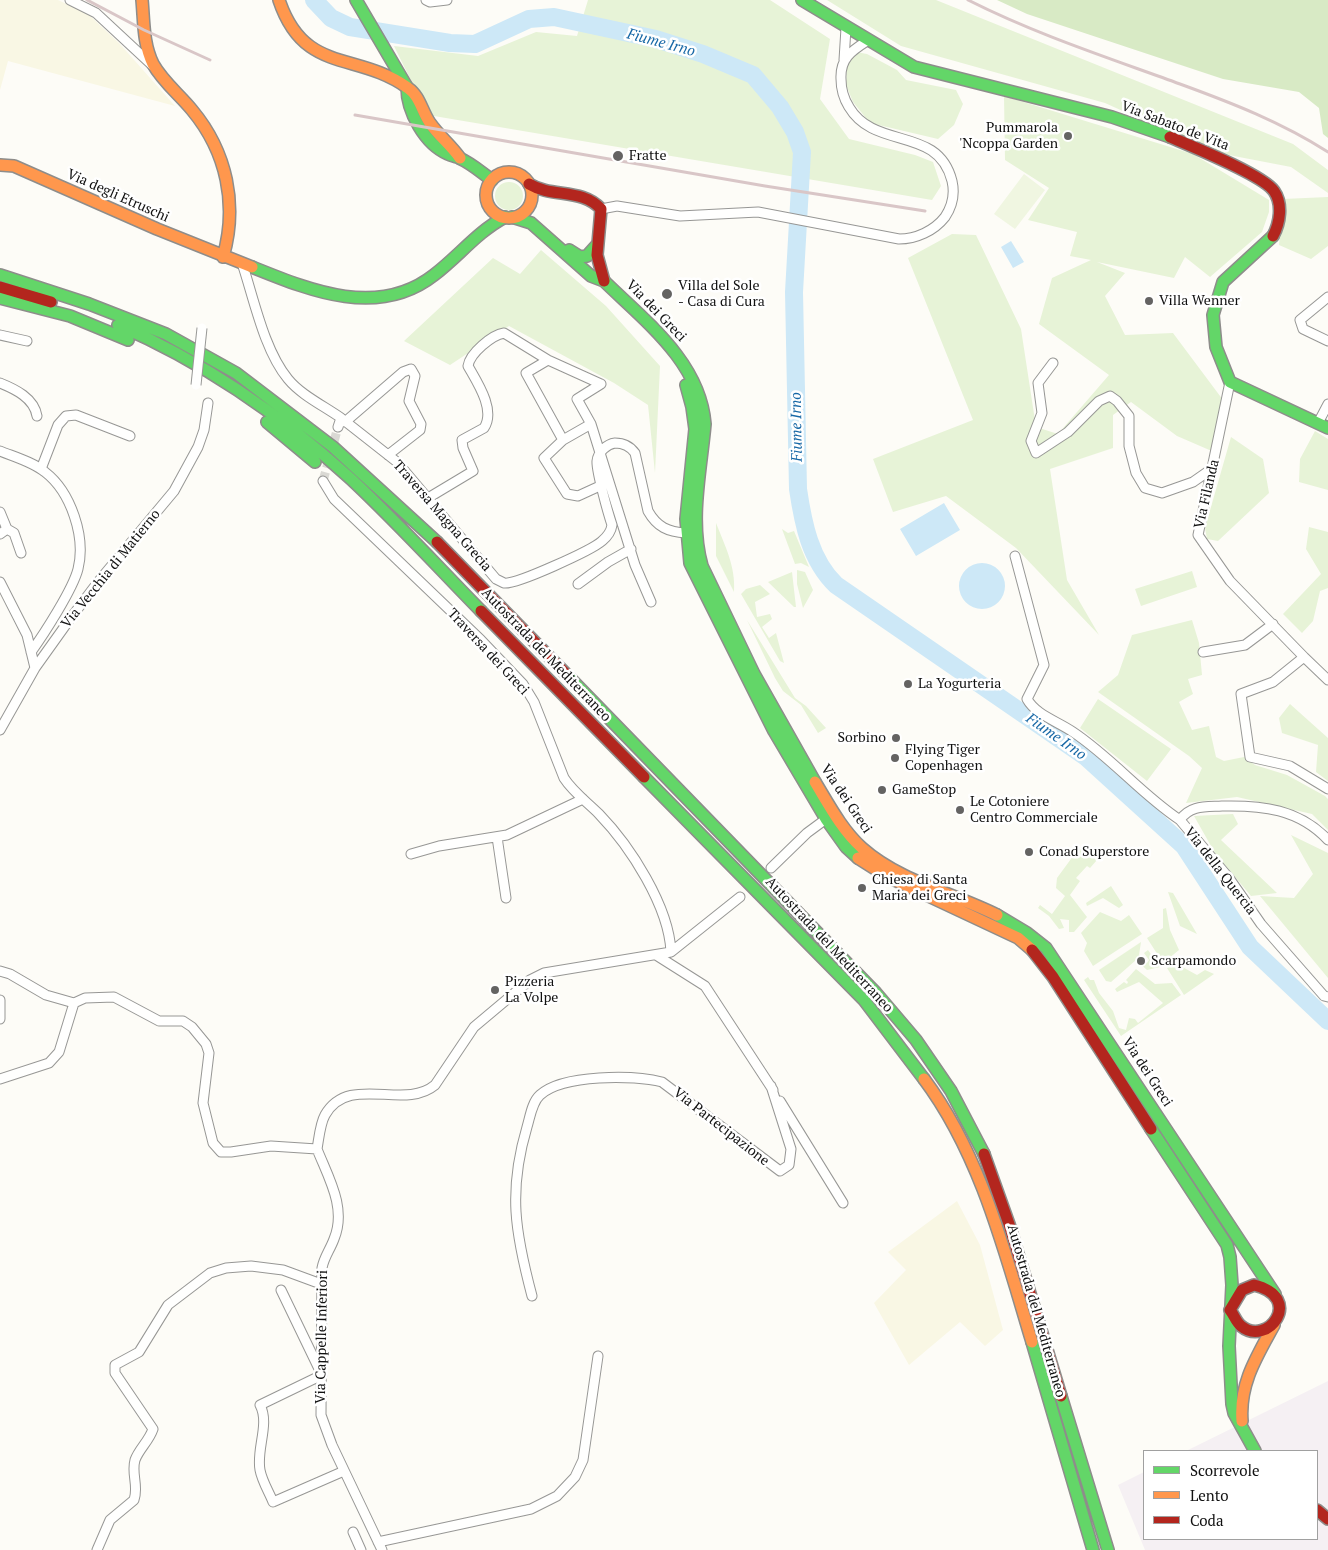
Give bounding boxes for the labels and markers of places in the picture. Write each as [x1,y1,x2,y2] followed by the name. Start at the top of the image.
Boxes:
[959,120,1058,152] place label: Pummarola 'Ncoppa Garden
[1062,130,1074,142] marker: Pummarola 'Ncoppa Garden
[629,148,666,164] place label: Fratte
[611,149,625,163] marker: Fratte
[678,278,765,310] place label: Villa del Sole - Casa di Cura
[660,287,674,301] marker: Villa del Sole - Casa di Cura
[1159,293,1240,309] place label: Villa Wenner
[1143,295,1155,307] marker: Villa Wenner
[918,676,1001,692] place label: La Yogurteria
[902,678,914,690] marker: La Yogurteria
[837,730,886,746] place label: Sorbino
[890,732,902,744] marker: Sorbino
[905,742,983,774] place label: Flying Tiger Copenhagen
[889,752,901,764] marker: Flying Tiger Copenhagen
[892,782,956,798] place label: GameStop
[876,784,888,796] marker: GameStop
[970,794,1098,826] place label: Le Cotoniere Centro Commerciale
[954,804,966,816] marker: Le Cotoniere Centro Commerciale
[1039,844,1149,860] place label: Conad Superstore
[1023,846,1035,858] marker: Conad Superstore
[872,872,968,904] place label: Chiesa di Santa Maria dei Greci
[856,882,868,894] marker: Chiesa di Santa Maria dei Greci
[1151,953,1236,969] place label: Scarpamondo
[1135,955,1147,967] marker: Scarpamondo
[505,974,558,1006] place label: Pizzeria La Volpe
[489,984,501,996] marker: Pizzeria La Volpe

